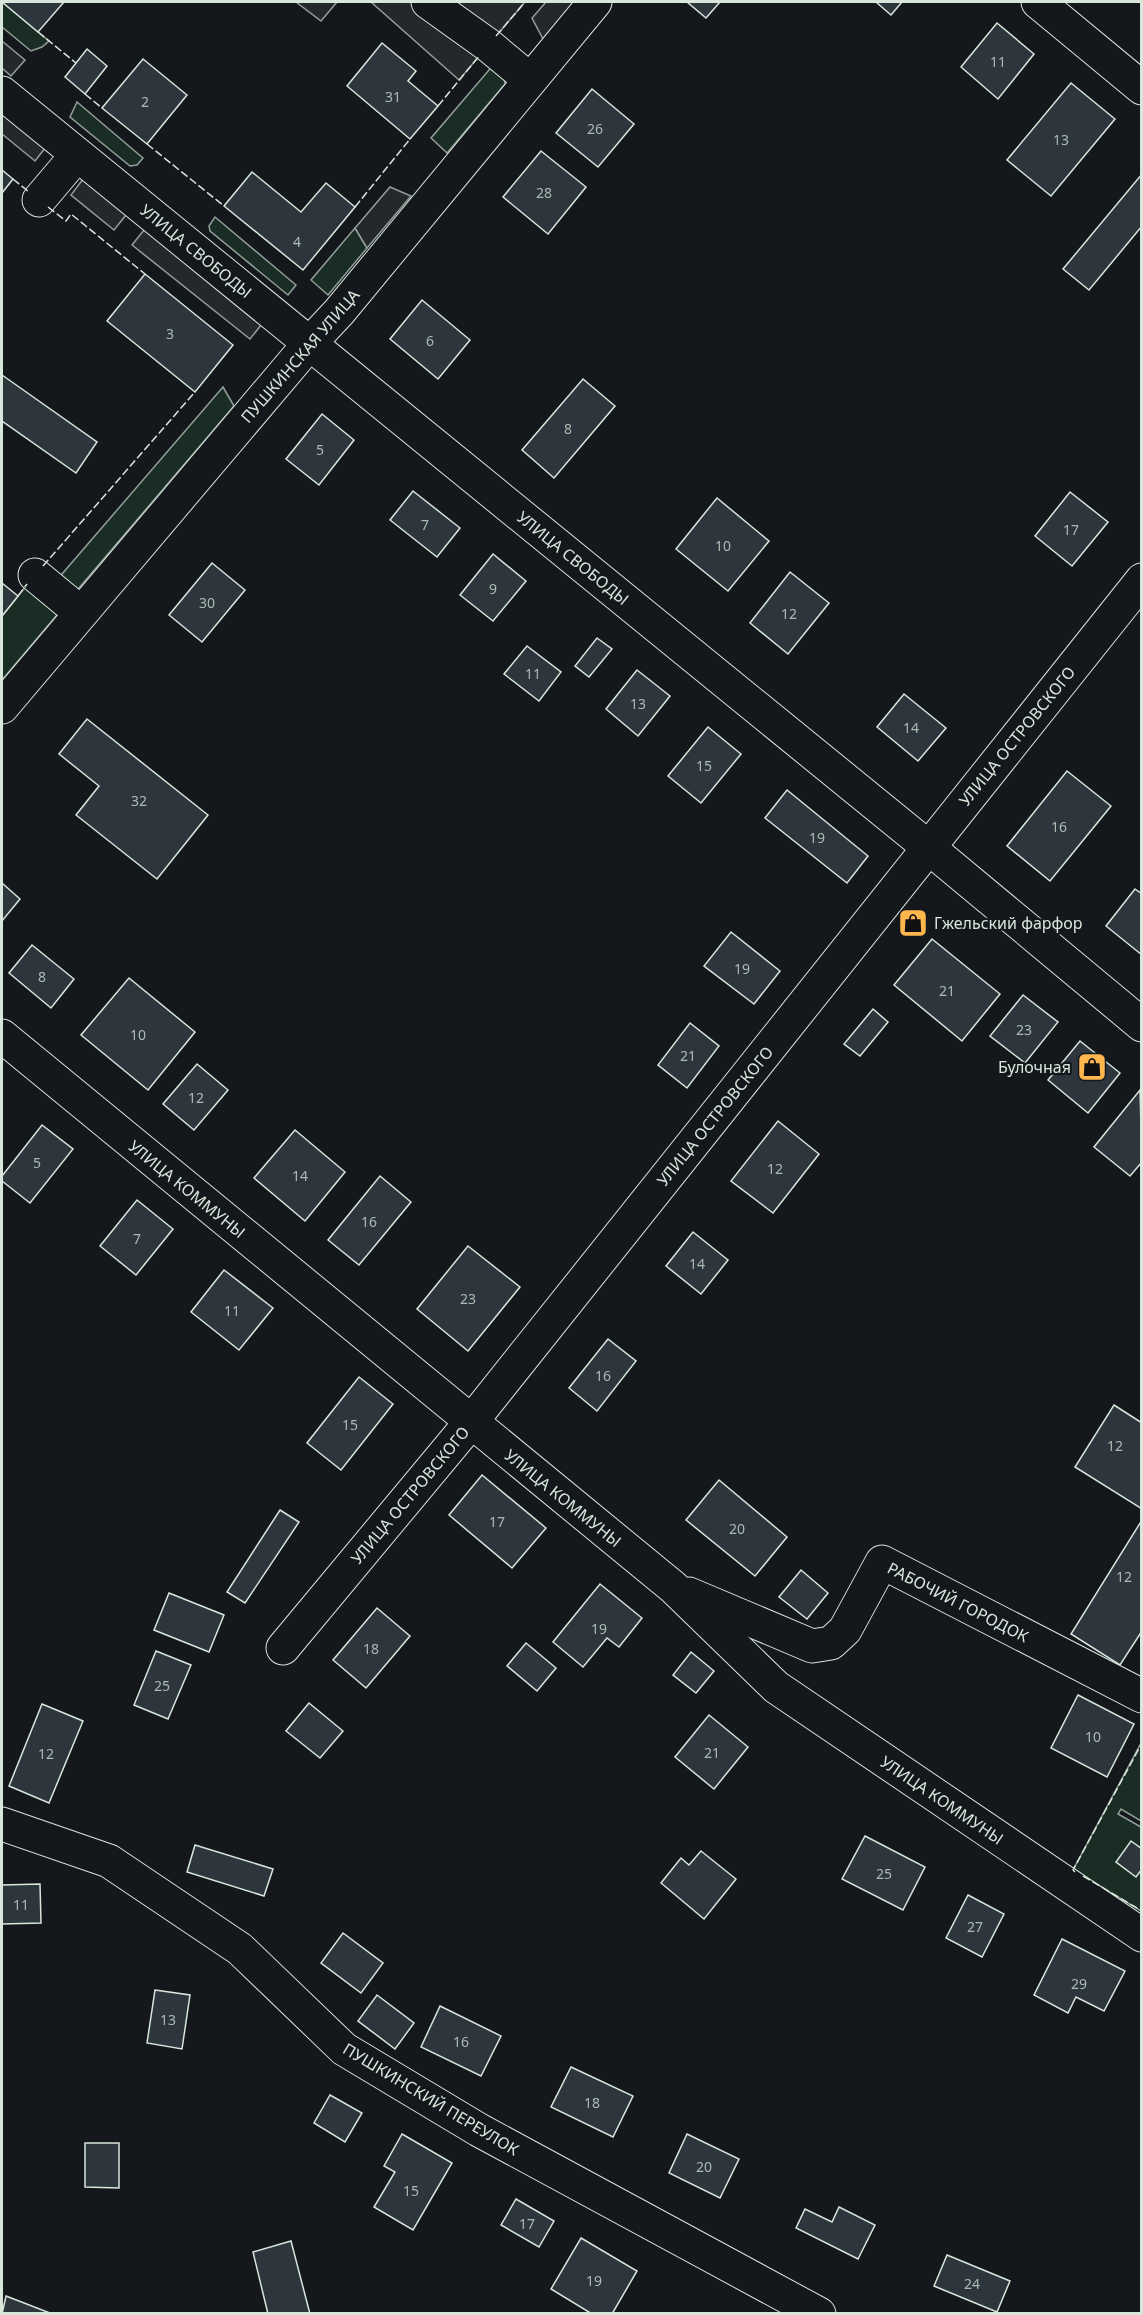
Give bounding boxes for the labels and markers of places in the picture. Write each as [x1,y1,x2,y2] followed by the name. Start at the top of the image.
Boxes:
[897,907,929,939] shop icon: Гжельский фарфор
[934,912,1083,934] place label: Гжельский фарфор
[1076,1051,1108,1083] shop icon: Булочная
[998,1056,1071,1078] place label: Булочная

